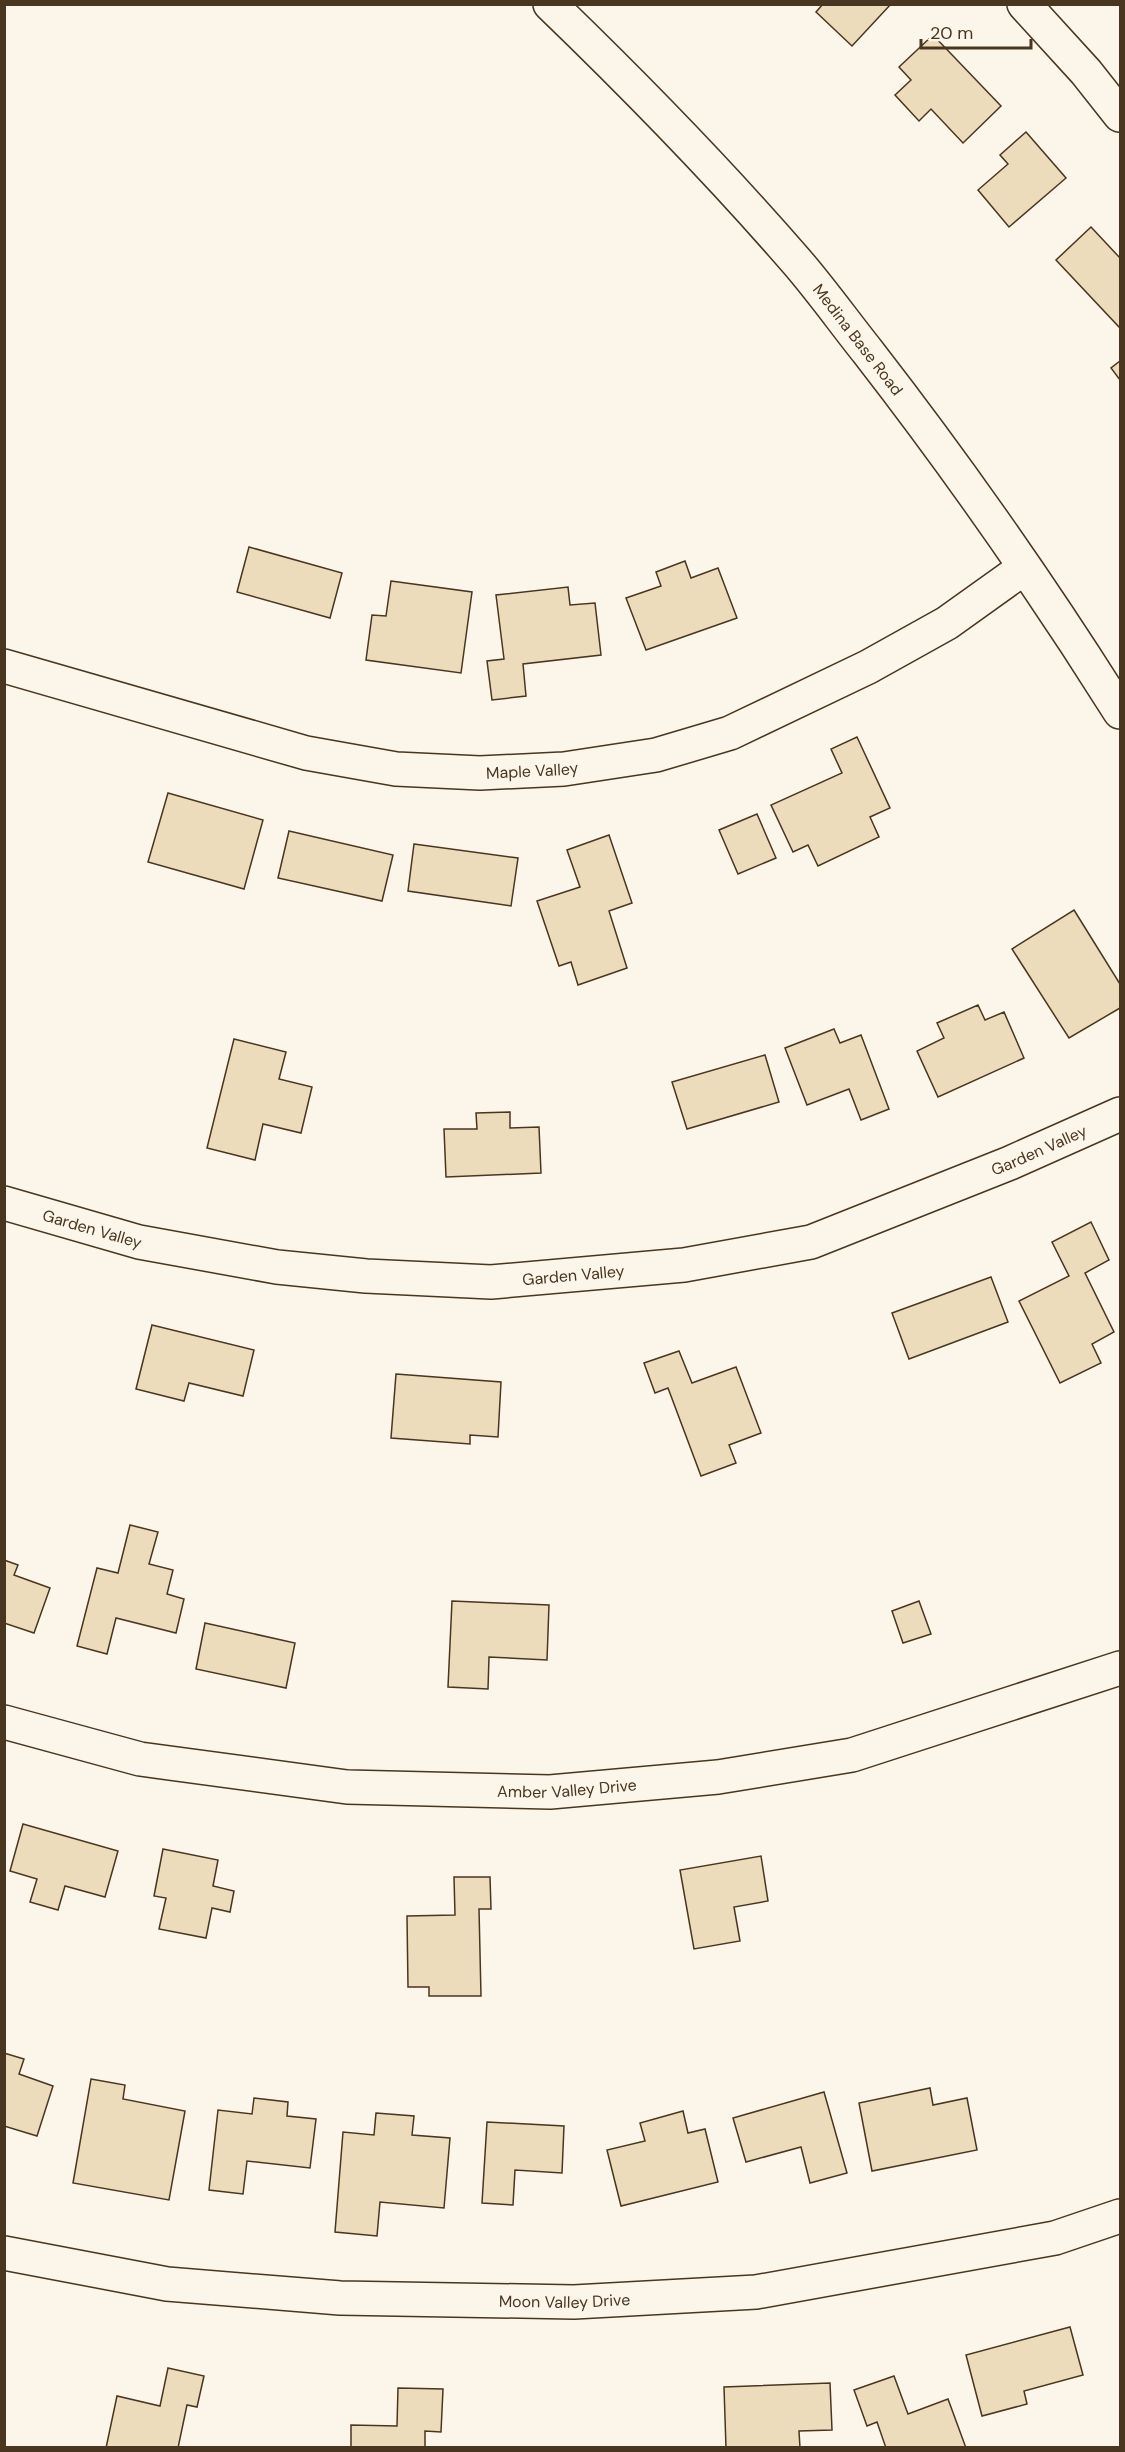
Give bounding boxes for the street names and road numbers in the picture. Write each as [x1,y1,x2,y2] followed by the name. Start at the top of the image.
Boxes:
[808,280,908,400] street label: Medina Base Road
[485,757,580,784] street label: Maple Valley
[988,1120,1090,1180] street label: Garden Valley
[40,1205,144,1253] street label: Garden Valley
[521,1260,625,1290] street label: Garden Valley
[497,1774,638,1803] street label: Amber Valley Drive
[499,2289,631,2313] street label: Moon Valley Drive

